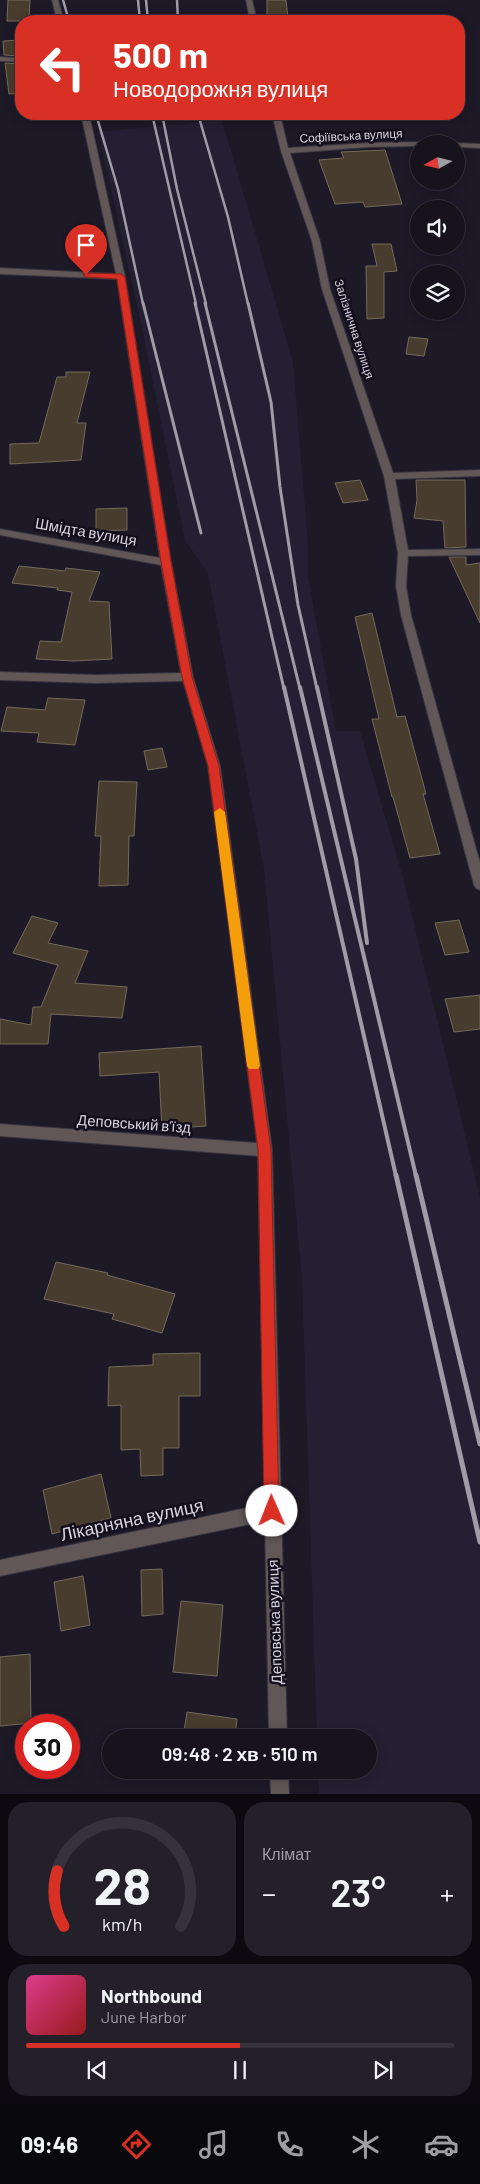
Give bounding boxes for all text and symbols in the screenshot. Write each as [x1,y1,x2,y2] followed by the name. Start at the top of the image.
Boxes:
[113,33,208,75] text: 500 m
[30,35,95,100] icon: left
[113,75,328,101] text: Новодорожня вулиця
[299,125,403,146] street label: Софіївська вулиця
[410,135,465,190] north arrow
[410,135,465,320] map controls
[410,200,465,255] button: sound
[65,224,107,275] pin
[72,231,100,259] icon: arrive
[410,265,465,320] button: layers
[331,277,378,380] street label: Залізнична вулиця
[34,513,138,549] street label: Шмідта вулиця
[77,1110,192,1136] street label: Деповський в’їзд
[245,1484,297,1536] position arrow
[58,1493,205,1545] street label: Лікарняна вулиця
[263,1559,285,1685] street label: Деповська вулиця
[15,1714,80,1779] speed limit sign: 30
[162,1742,317,1765] text: 09:48 · 2 хв · 510 m
[262,1844,311,1863] text: Клімат
[93,1853,151,1915] text: 28
[330,1869,386,1915] text: 23°
[262,1876,276,1910] text: −
[440,1876,454,1910] text: +
[102,1913,142,1935] text: km/h
[101,1984,202,2007] text: Northbound
[101,2007,187,2026] text: June Harbor
[83,2056,111,2084] icon: previous
[226,2056,254,2084] icon: pause
[369,2056,397,2084] icon: next
[119,2127,154,2162] icon: directions
[196,2127,231,2162] icon: music
[272,2127,307,2162] icon: phone
[348,2127,383,2162] icon: climate
[424,2127,459,2162] icon: car
[21,2131,78,2157] text: 09:46

